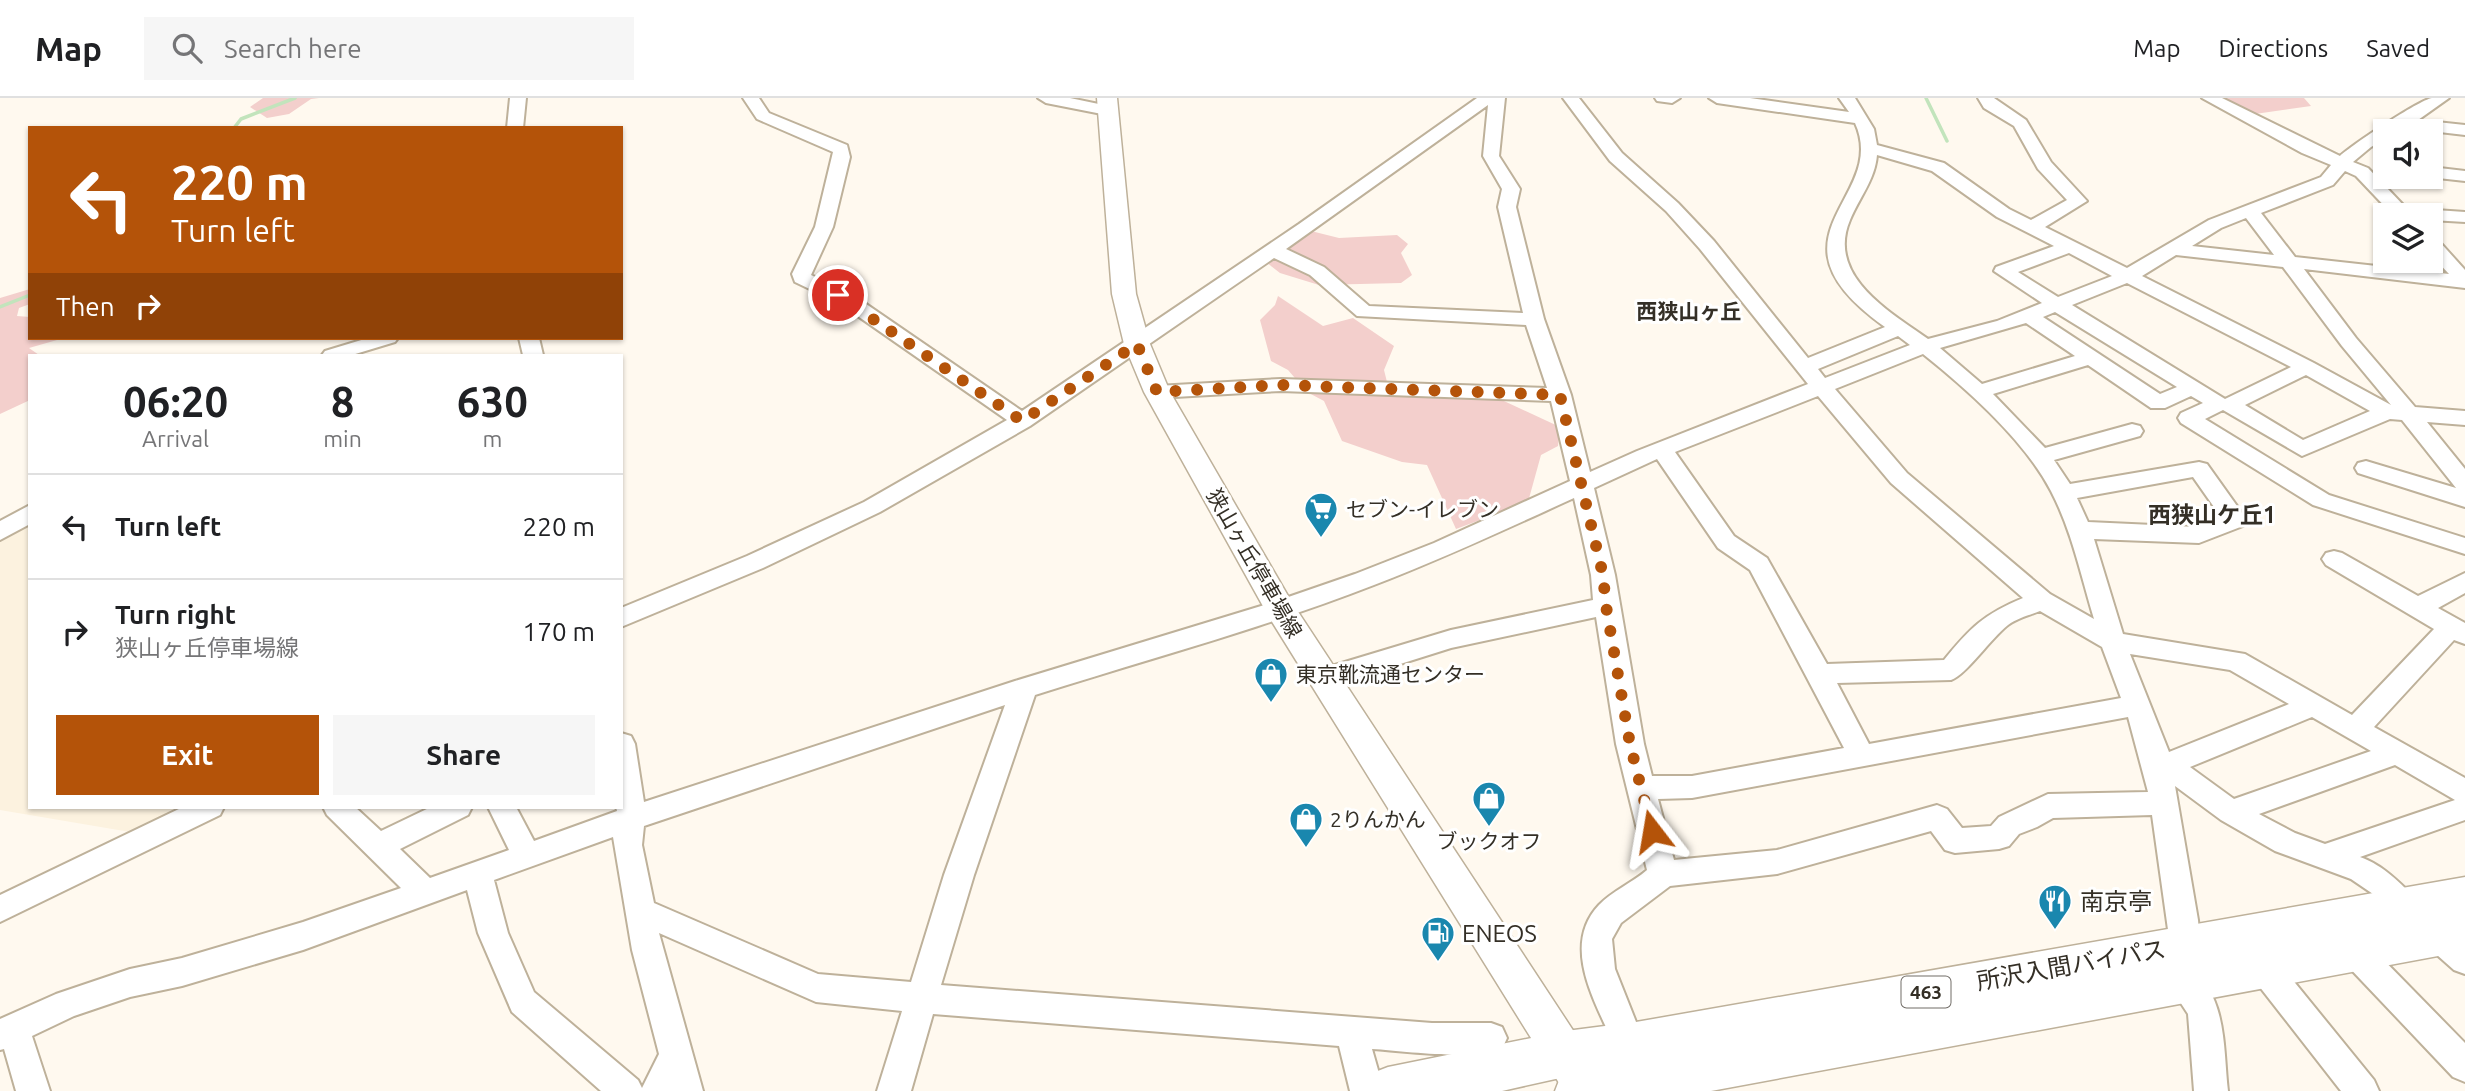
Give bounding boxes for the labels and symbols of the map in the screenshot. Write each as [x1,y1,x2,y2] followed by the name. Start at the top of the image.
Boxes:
[808,265,868,325] pin
[1637,299,1742,323] district label: 西狭山ヶ丘
[1203,484,1307,642] street label: 狭山ヶ丘停車場線
[1302,490,1340,539] supermarket icon: セブン-イレブン
[1346,497,1499,521] place label: セブン-イレブン
[2148,502,2276,527] district label: 西狭山ケ丘1
[1252,655,1290,704] shop icon: 東京靴流通センター
[1296,662,1485,686] place label: 東京靴流通センター
[1470,779,1508,828] shop icon: ブックオフ
[1615,794,1689,868] position arrow
[1287,800,1325,849] shop icon: 2りんかん
[1330,807,1426,831] place label: 2りんかん
[1437,829,1542,853] place label: ブックオフ
[2036,882,2074,931] restaurant icon: 南京亭
[2080,888,2152,915] place label: 南京亭
[1419,914,1457,963] fuel station icon: ENEOS
[1462,920,1537,947] place label: ENEOS
[1974,935,2168,995] street label: 所沢入間バイパス
[1902,976,1951,1007] road number: 463

